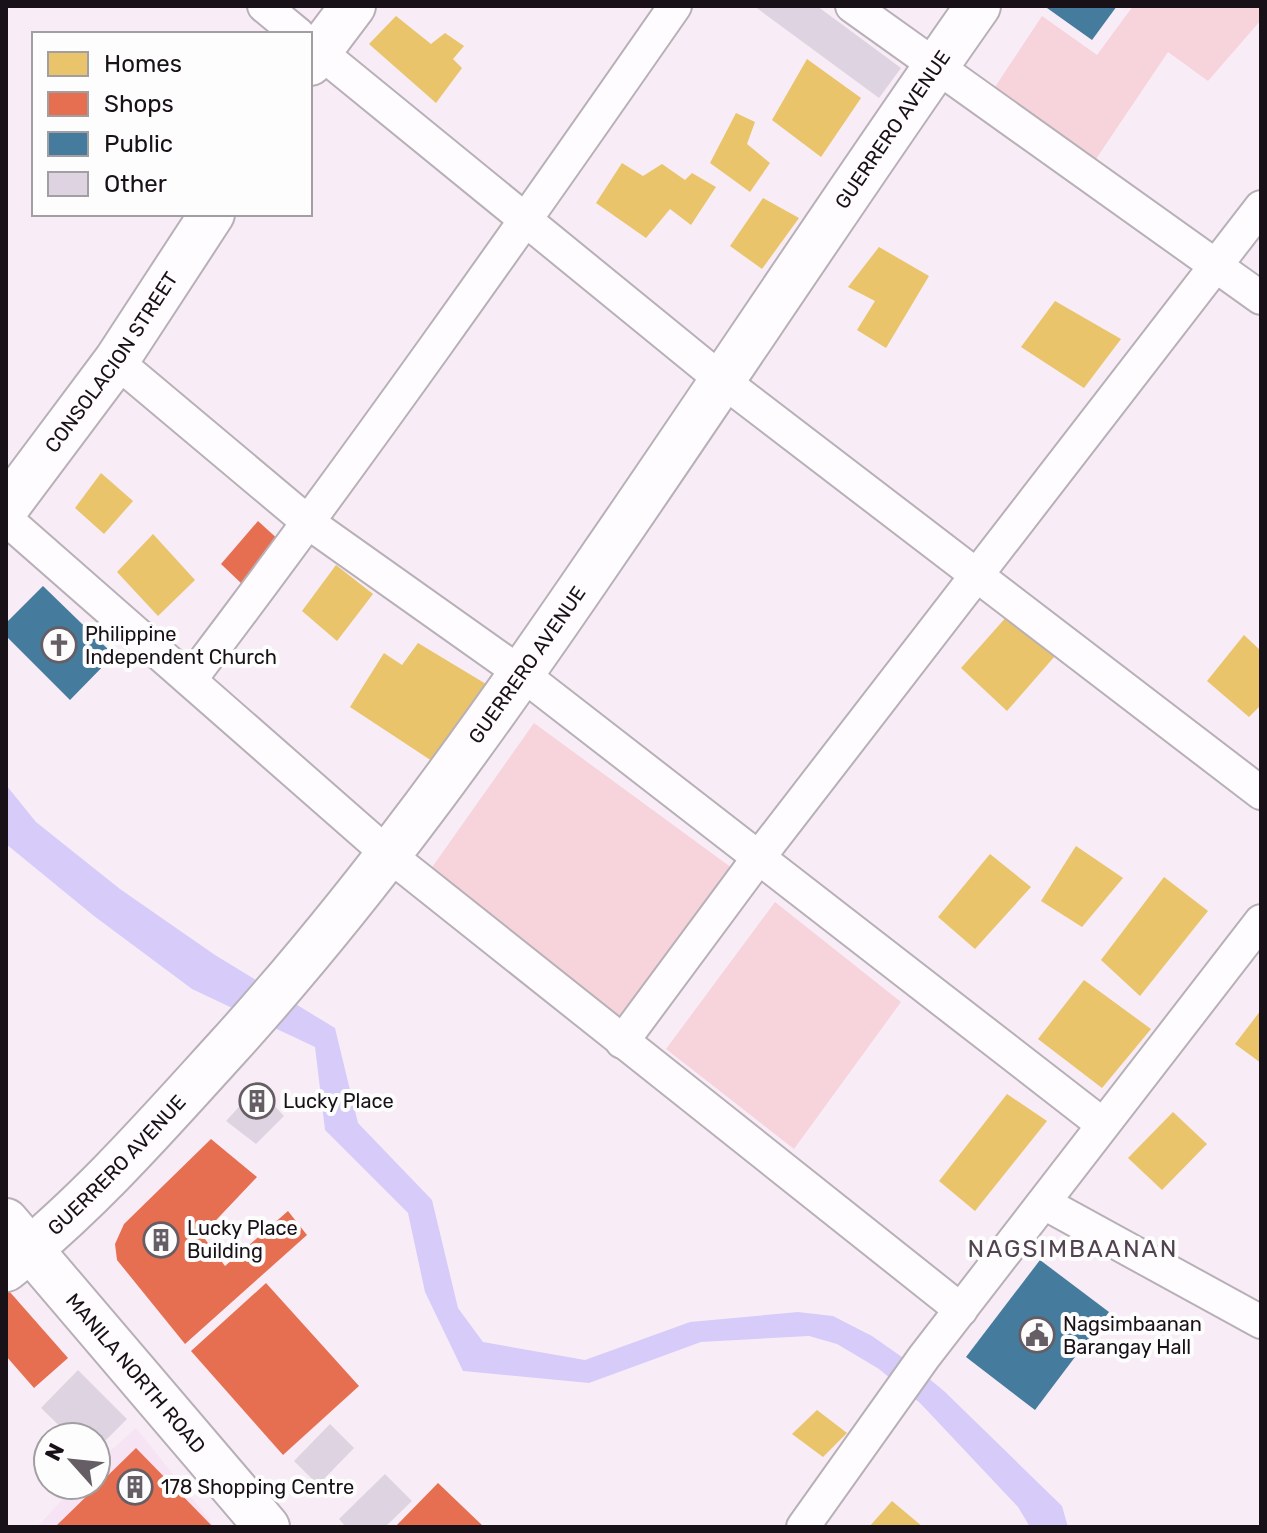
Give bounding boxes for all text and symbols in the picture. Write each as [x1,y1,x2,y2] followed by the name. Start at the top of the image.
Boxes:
[32,32,312,216] legend
[830,46,955,213] street label: GUERRERO AVENUE
[104,50,182,78] text: Homes
[104,90,174,118] text: Shops
[104,130,173,158] text: Public
[104,170,167,198] text: Other
[40,267,183,457] street label: CONSOLACION STREET
[463,581,591,748] street label: GUERRERO AVENUE
[85,622,277,669] place label: Philippine Independent Church
[40,626,78,664] church icon: Philippine Independent Church
[238,1082,276,1120] building icon: Lucky Place
[283,1089,394,1113] place label: Lucky Place
[43,1090,191,1240] street label: GUERRERO AVENUE
[187,1216,298,1263] place label: Lucky Place Building
[142,1221,180,1259] building icon: Lucky Place Building
[968,1235,1178,1263] district label: NAGSIMBAANAN
[61,1288,211,1458] street label: MANILA NORTH ROAD
[1063,1312,1202,1359] place label: Nagsimbaanan Barangay Hall
[1018,1316,1056,1354] public building icon: Nagsimbaanan Barangay Hall
[32,1421,112,1501] north arrow
[39,1439,70,1465] text: N
[116,1468,154,1506] building icon: 178 Shopping Centre
[161,1475,354,1499] place label: 178 Shopping Centre

